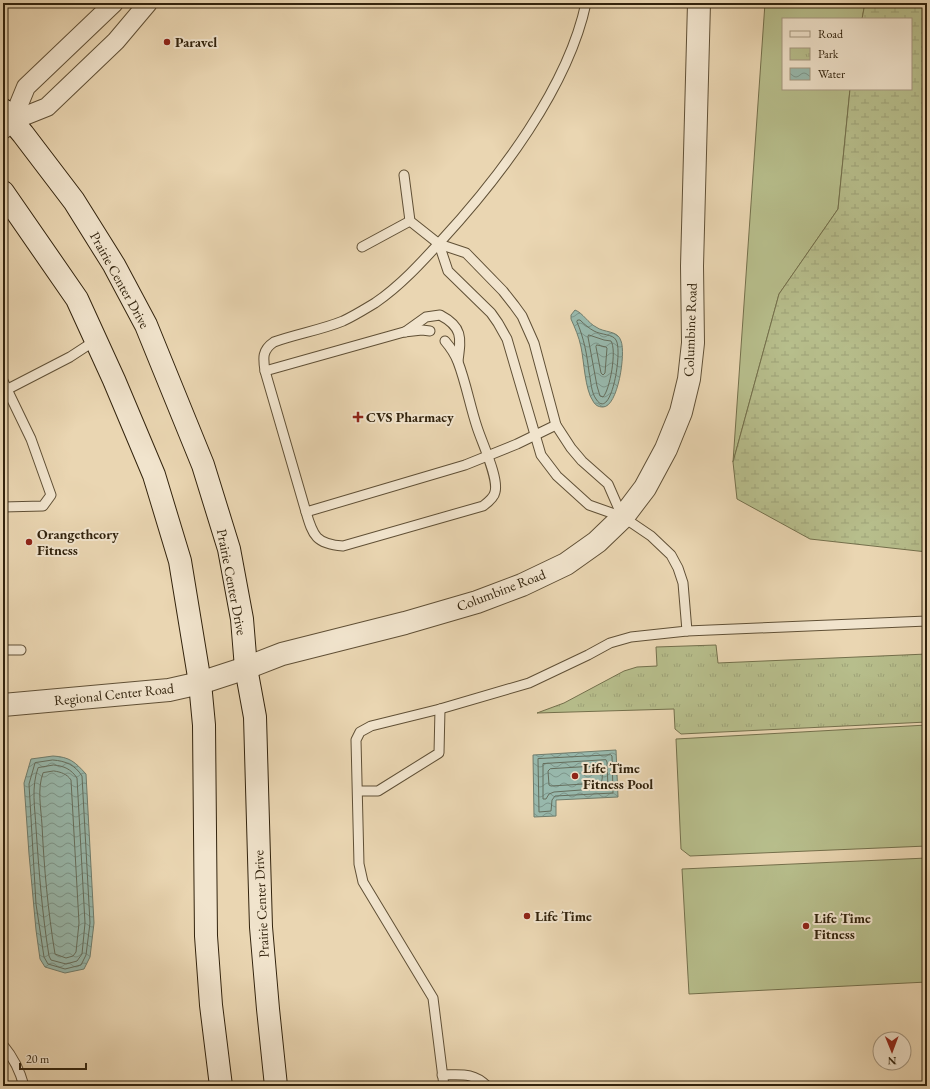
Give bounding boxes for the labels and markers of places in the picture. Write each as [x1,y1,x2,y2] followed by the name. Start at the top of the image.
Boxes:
[175,33,217,51] place label: Paravel
[162,37,172,47] marker: Paravel
[366,408,454,426] place label: CVS Pharmacy
[353,412,363,422] marker: CVS Pharmacy
[37,525,119,559] place label: Orangetheory Fitness
[24,537,34,547] marker: Orangetheory Fitness
[583,759,653,793] place label: Life Time Fitness Pool
[570,771,580,781] marker: Life Time Fitness Pool
[535,907,592,925] place label: Life Time
[814,909,871,943] place label: Life Time Fitness
[522,911,532,921] marker: Life Time
[801,921,811,931] marker: Life Time Fitness

